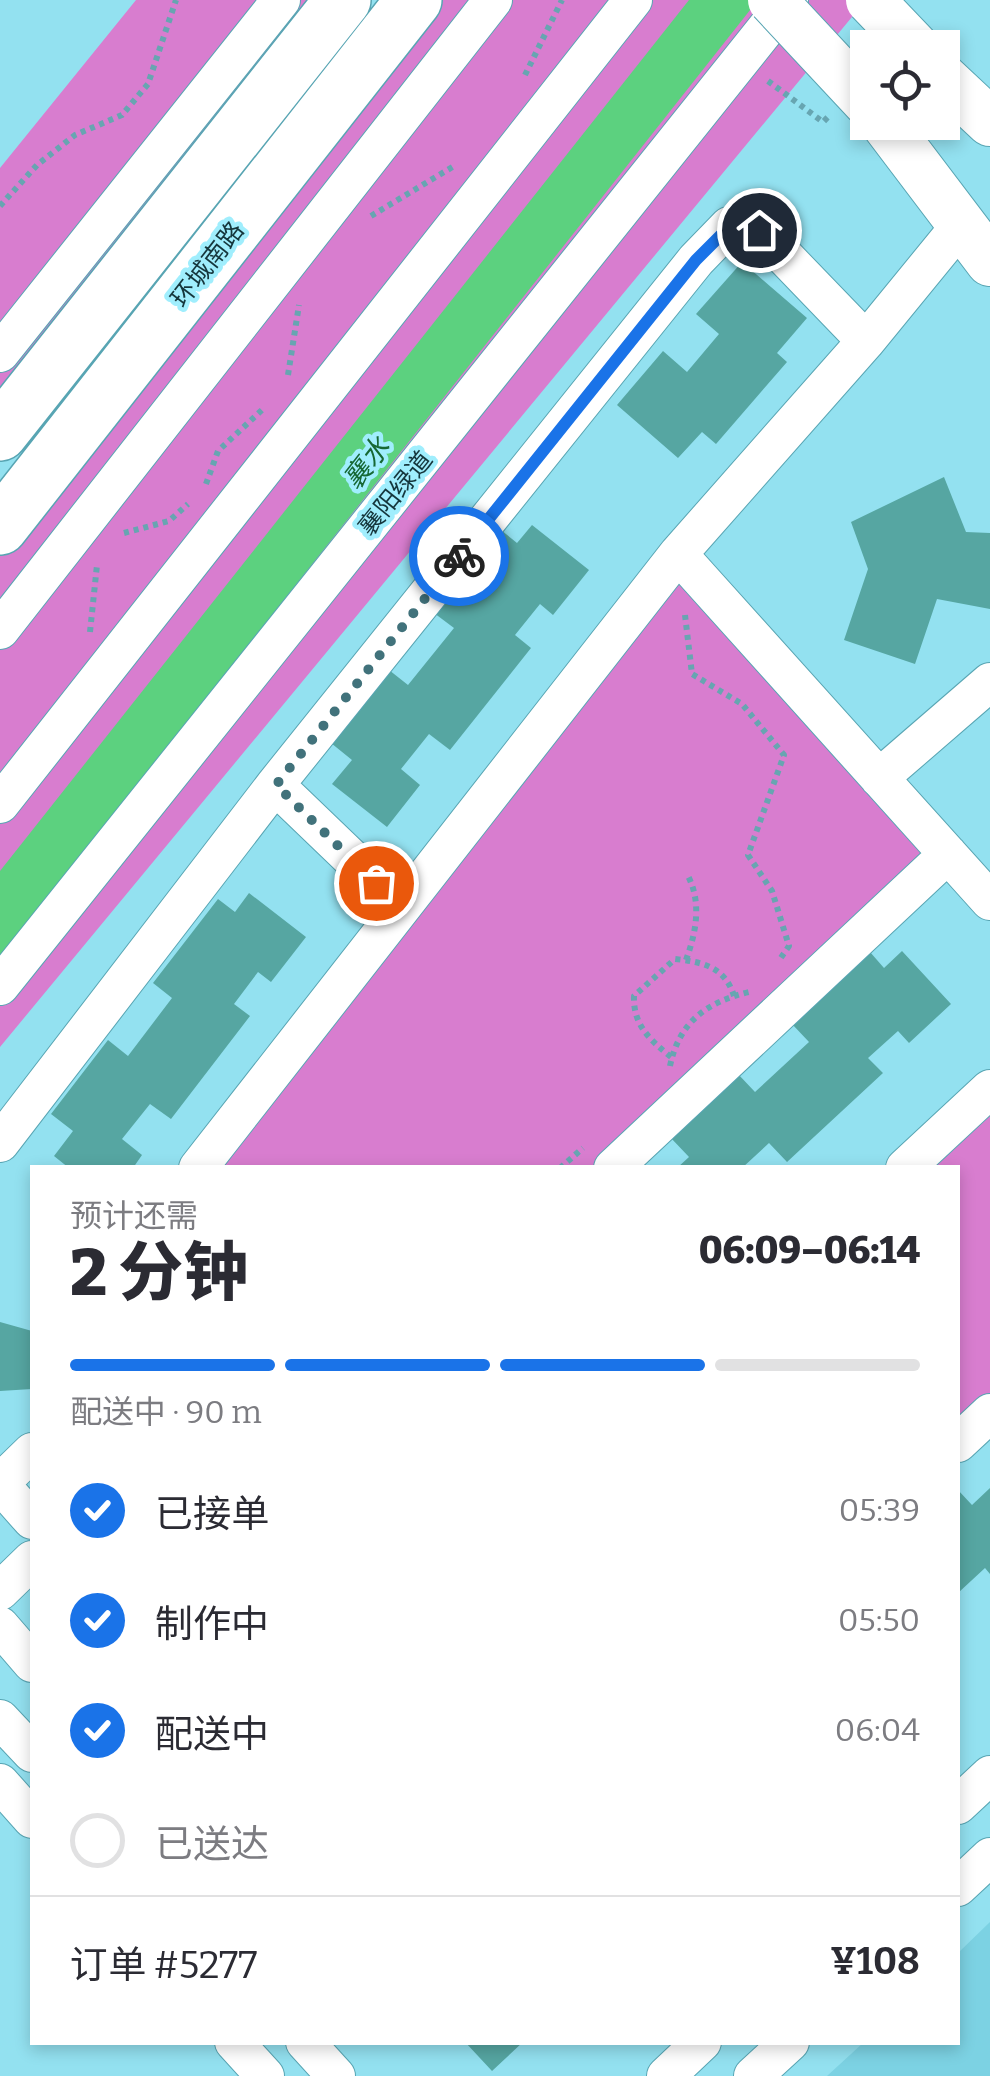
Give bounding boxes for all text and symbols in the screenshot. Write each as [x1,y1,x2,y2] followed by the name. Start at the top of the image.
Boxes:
[850,30,960,140] map controls
[850,30,960,140] button: locate
[717,188,802,273] pin
[732,203,787,258] icon: home
[165,216,250,313] street label: 环城南路
[336,430,398,496] water label: 襄水
[353,445,439,542] street label: 襄阳绿道
[409,506,509,606] courier
[432,529,487,584] icon: bike
[334,841,419,926] pin
[349,856,404,911] icon: bag
[70,1197,198,1235] text: 预计还需
[699,1227,920,1273] text: 06:09–06:14
[70,1234,248,1312] text: 2 分钟
[70,1393,262,1431] text: 配送中 · 90 m
[70,1483,125,1538] icon: check
[155,1491,269,1537] text: 已接单
[839,1491,920,1529] text: 05:39
[70,1593,125,1648] icon: check
[155,1601,269,1647] text: 制作中
[838,1601,920,1639] text: 05:50
[70,1703,125,1758] icon: check
[155,1711,269,1757] text: 配送中
[835,1711,920,1749] text: 06:04
[155,1821,269,1867] text: 已送达
[830,1938,920,1984] text: ¥108
[70,1942,257,1988] text: 订单 #5277

